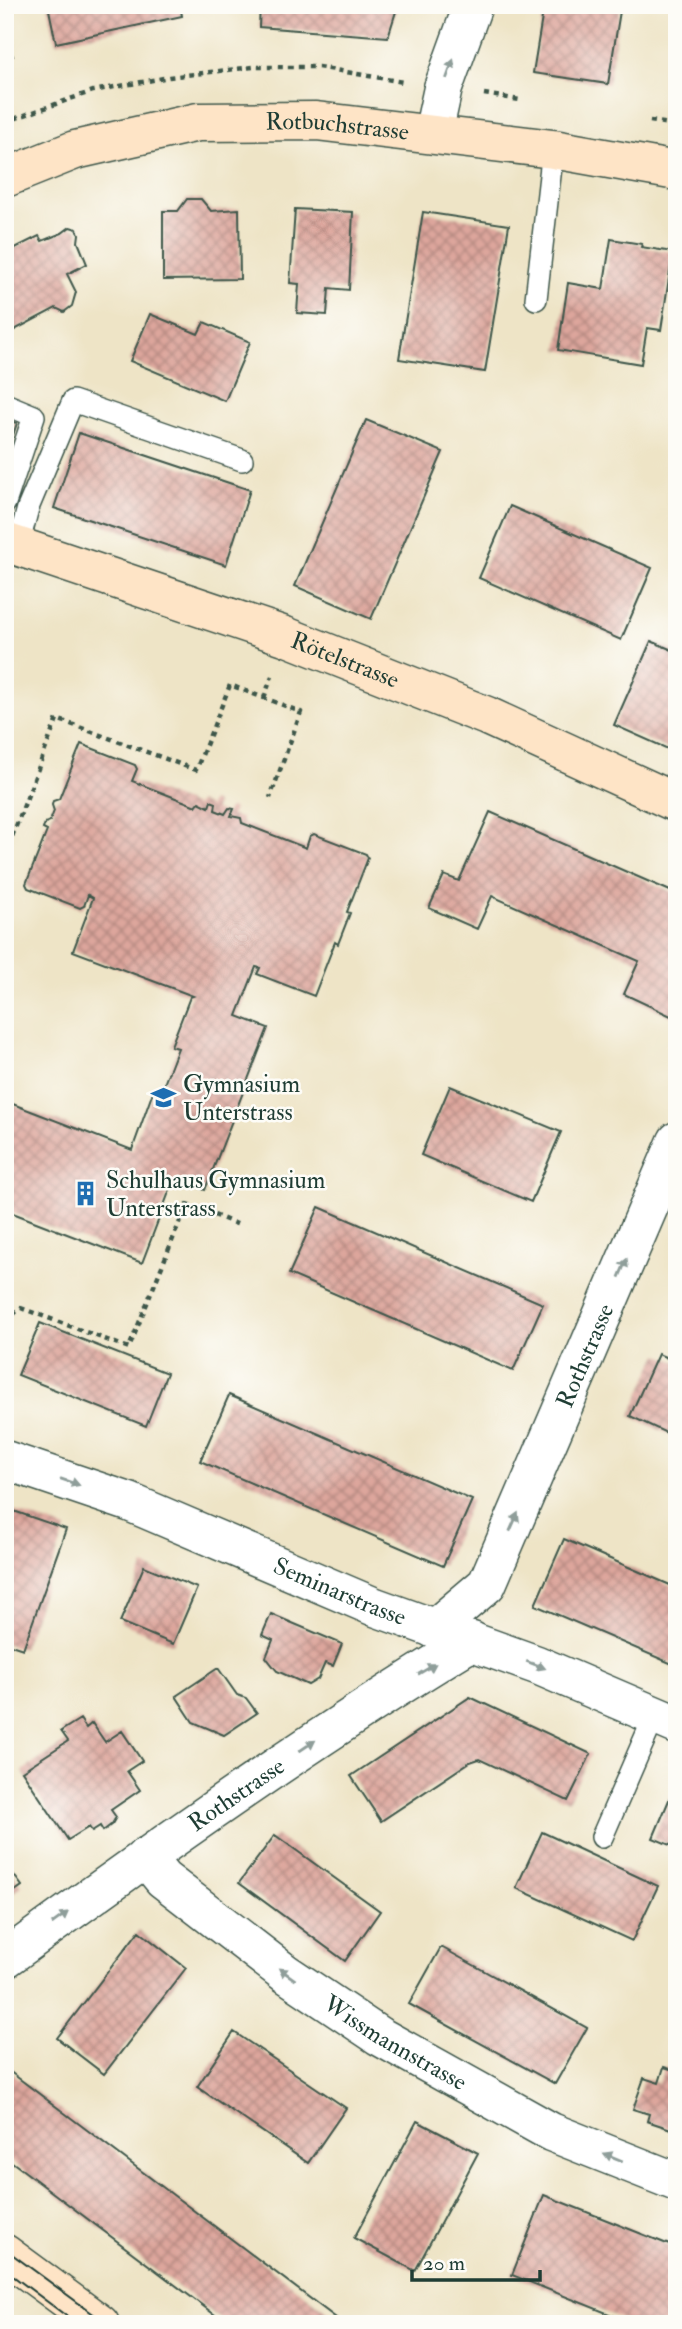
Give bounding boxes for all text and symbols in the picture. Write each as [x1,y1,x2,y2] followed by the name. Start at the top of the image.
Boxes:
[445,58,456,79] one-way arrow
[265,105,411,147] street label: Rotbuchstrasse
[286,624,404,695] street label: Rötelstrasse
[183,1069,301,1128] place label: Gymnasium Unterstrass
[149,1084,177,1112] school or university icon: Gymnasium Unterstrass
[106,1165,326,1224] place label: Schulhaus Gymnasium Unterstrass
[72,1180,100,1208] building icon: Schulhaus Gymnasium Unterstrass
[618,1257,629,1278] one-way arrow
[549,1299,621,1412] street label: Rothstrasse
[59,1477,80,1488] one-way arrow
[509,1511,520,1532] one-way arrow
[269,1550,410,1632] street label: Seminarstrasse
[526,1659,547,1670] one-way arrow
[418,1662,437,1675] one-way arrow
[298,1740,317,1753] one-way arrow
[182,1750,291,1838] street label: Rothstrasse
[51,1911,69,1925] one-way arrow
[278,1967,296,1981] one-way arrow
[317,1987,472,2097] street label: Wissmannstrasse
[603,2151,624,2162] one-way arrow
[412,2238,540,2282] scale bar
[423,2250,465,2277] text: 20 m

